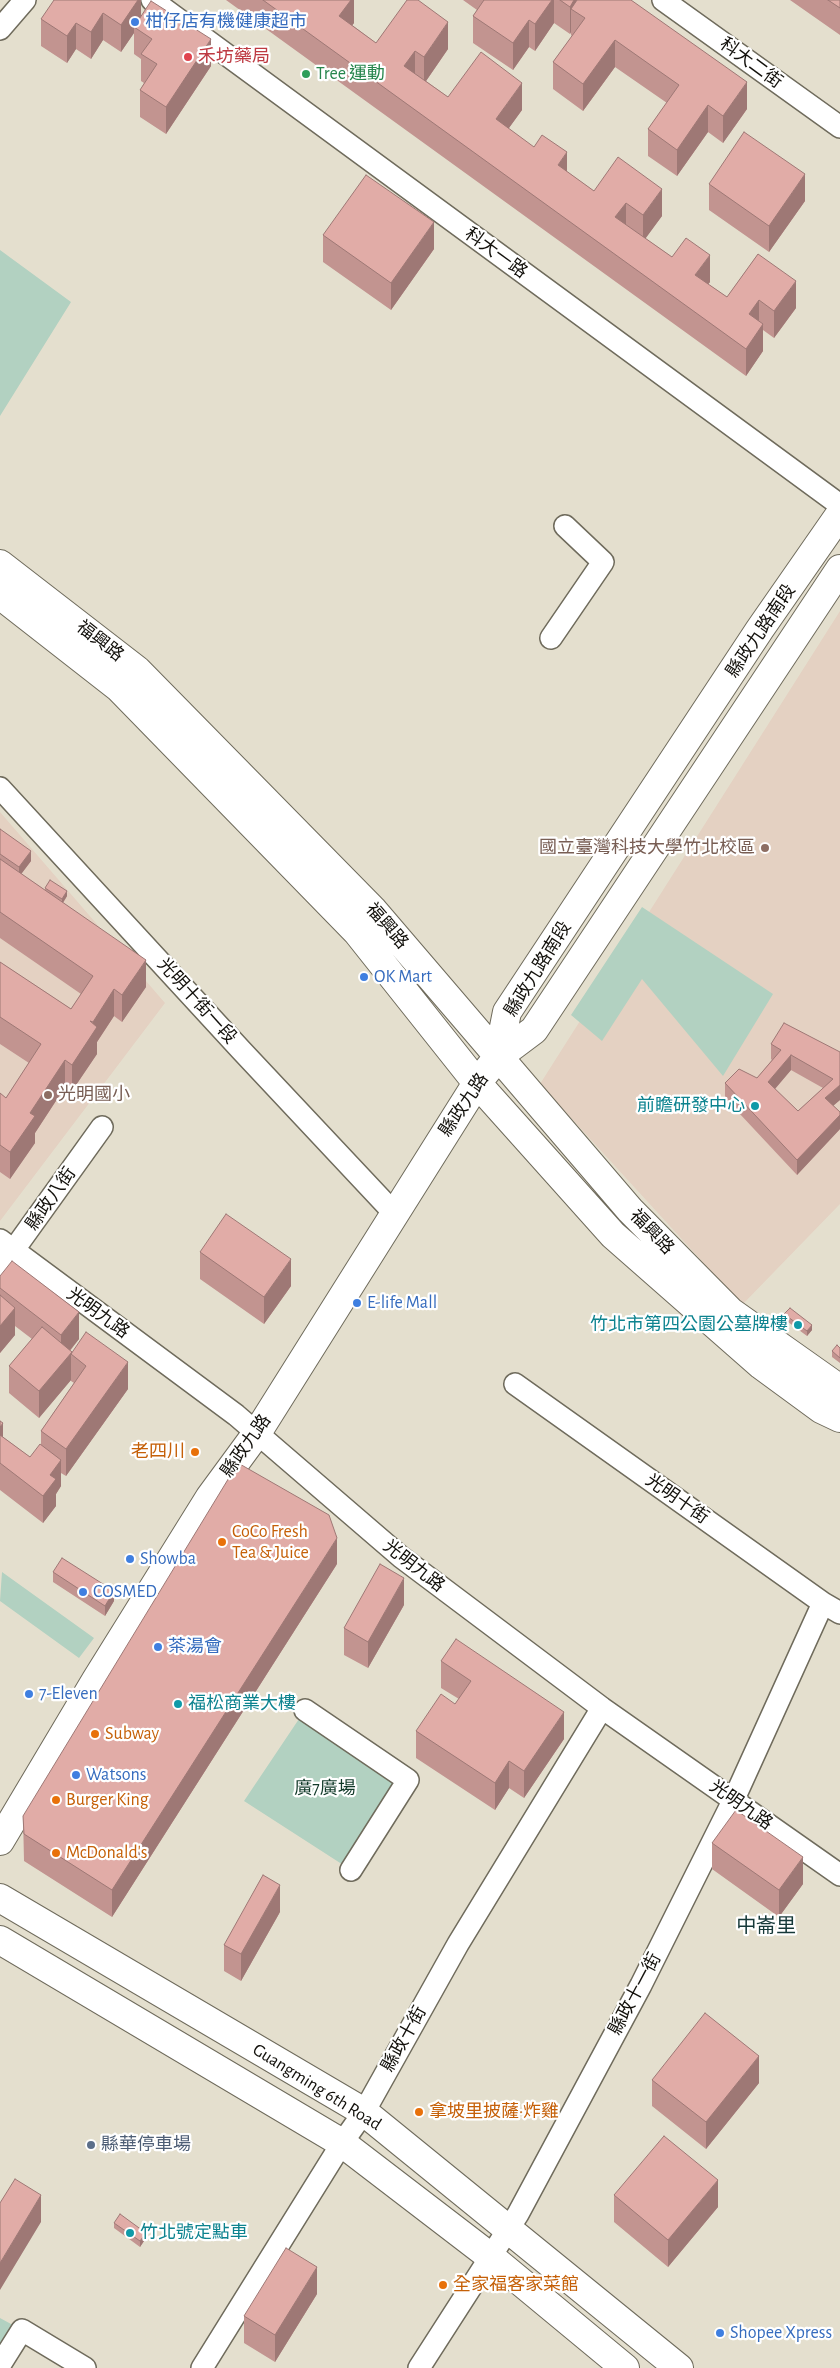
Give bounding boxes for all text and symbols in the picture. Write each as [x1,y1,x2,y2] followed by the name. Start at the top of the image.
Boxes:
[145,11,307,33] place label: 柑仔店有機健康超市
[129,16,141,28] marker: 柑仔店有機健康超市
[716,33,786,93] street label: 科大二街
[198,46,270,68] place label: 禾坊藥局
[182,51,194,63] marker: 禾坊藥局
[316,63,385,85] place label: Tree 運動
[300,68,312,80] marker: Tree 運動
[461,223,531,283] street label: 科大一路
[722,580,800,682] street label: 縣政九路南段
[72,616,128,666] street label: 福興路
[539,837,755,859] place label: 國立臺灣科技大學竹北校區
[759,842,771,854] marker: 國立臺灣科技大學竹北校區
[361,899,413,953] street label: 福興路
[500,917,576,1021] street label: 縣政九路南段
[153,954,241,1048] street label: 光明十街一段
[374,966,432,988] place label: OK Mart
[358,971,370,983] marker: OK Mart
[435,1069,493,1141] street label: 縣政九路
[58,1084,130,1106] place label: 光明國小
[42,1089,54,1101] marker: 光明國小
[637,1095,745,1117] place label: 前瞻研發中心
[749,1100,761,1112] marker: 前瞻研發中心
[22,1163,80,1235] street label: 縣政八街
[625,1205,679,1259] street label: 福興路
[63,1283,133,1343] street label: 光明九路
[367,1292,437,1314] place label: E-life Mall
[351,1297,363,1309] marker: E-life Mall
[590,1314,788,1336] place label: 竹北市第四公園公墓牌樓
[792,1319,804,1331] marker: 竹北市第四公園公墓牌樓
[217,1410,275,1482] street label: 縣政九路
[131,1441,185,1463] place label: 老四川
[189,1446,201,1458] marker: 老四川
[641,1470,713,1528] street label: 光明十街
[232,1521,309,1564] place label: CoCo Fresh Tea & Juice
[379,1535,449,1597] street label: 光明九路
[216,1536,228,1548] marker: CoCo Fresh Tea & Juice
[140,1548,196,1570] place label: Showba
[124,1553,136,1565] marker: Showba
[93,1581,157,1603] place label: COSMED
[77,1586,89,1598] marker: COSMED
[168,1636,222,1658] place label: 茶湯會
[152,1641,164,1653] marker: 茶湯會
[39,1683,98,1705] place label: 7-Eleven
[23,1688,35,1700] marker: 7-Eleven
[188,1693,296,1715] place label: 福松商業大樓
[172,1698,184,1710] marker: 福松商業大樓
[105,1723,159,1745] place label: Subway
[89,1728,101,1740] marker: Subway
[86,1764,146,1786] place label: Watsons
[70,1769,82,1781] marker: Watsons
[705,1776,777,1834] street label: 光明九路
[294,1778,356,1800] park label: 廣7廣場
[66,1789,149,1811] place label: Burger King
[50,1794,62,1806] marker: Burger King
[66,1842,148,1864] place label: McDonald's
[50,1847,62,1859] marker: McDonald's
[736,1914,796,1938] district label: 中崙里
[604,1949,666,2039] street label: 縣政十一街
[377,2002,431,2076] street label: 縣政十街
[249,2039,385,2135] street label: Guangming 6th Road
[429,2101,559,2123] place label: 拿坡里披薩·炸雞
[413,2106,425,2118] marker: 拿坡里披薩·炸雞
[101,2134,191,2156] place label: 縣華停車場
[85,2139,97,2151] marker: 縣華停車場
[140,2222,248,2244] place label: 竹北號定點車
[124,2227,136,2239] marker: 竹北號定點車
[453,2274,579,2296] place label: 全家福客家菜館
[437,2279,449,2291] marker: 全家福客家菜館
[730,2322,832,2344] place label: Shopee Xpress
[714,2327,726,2339] marker: Shopee Xpress

